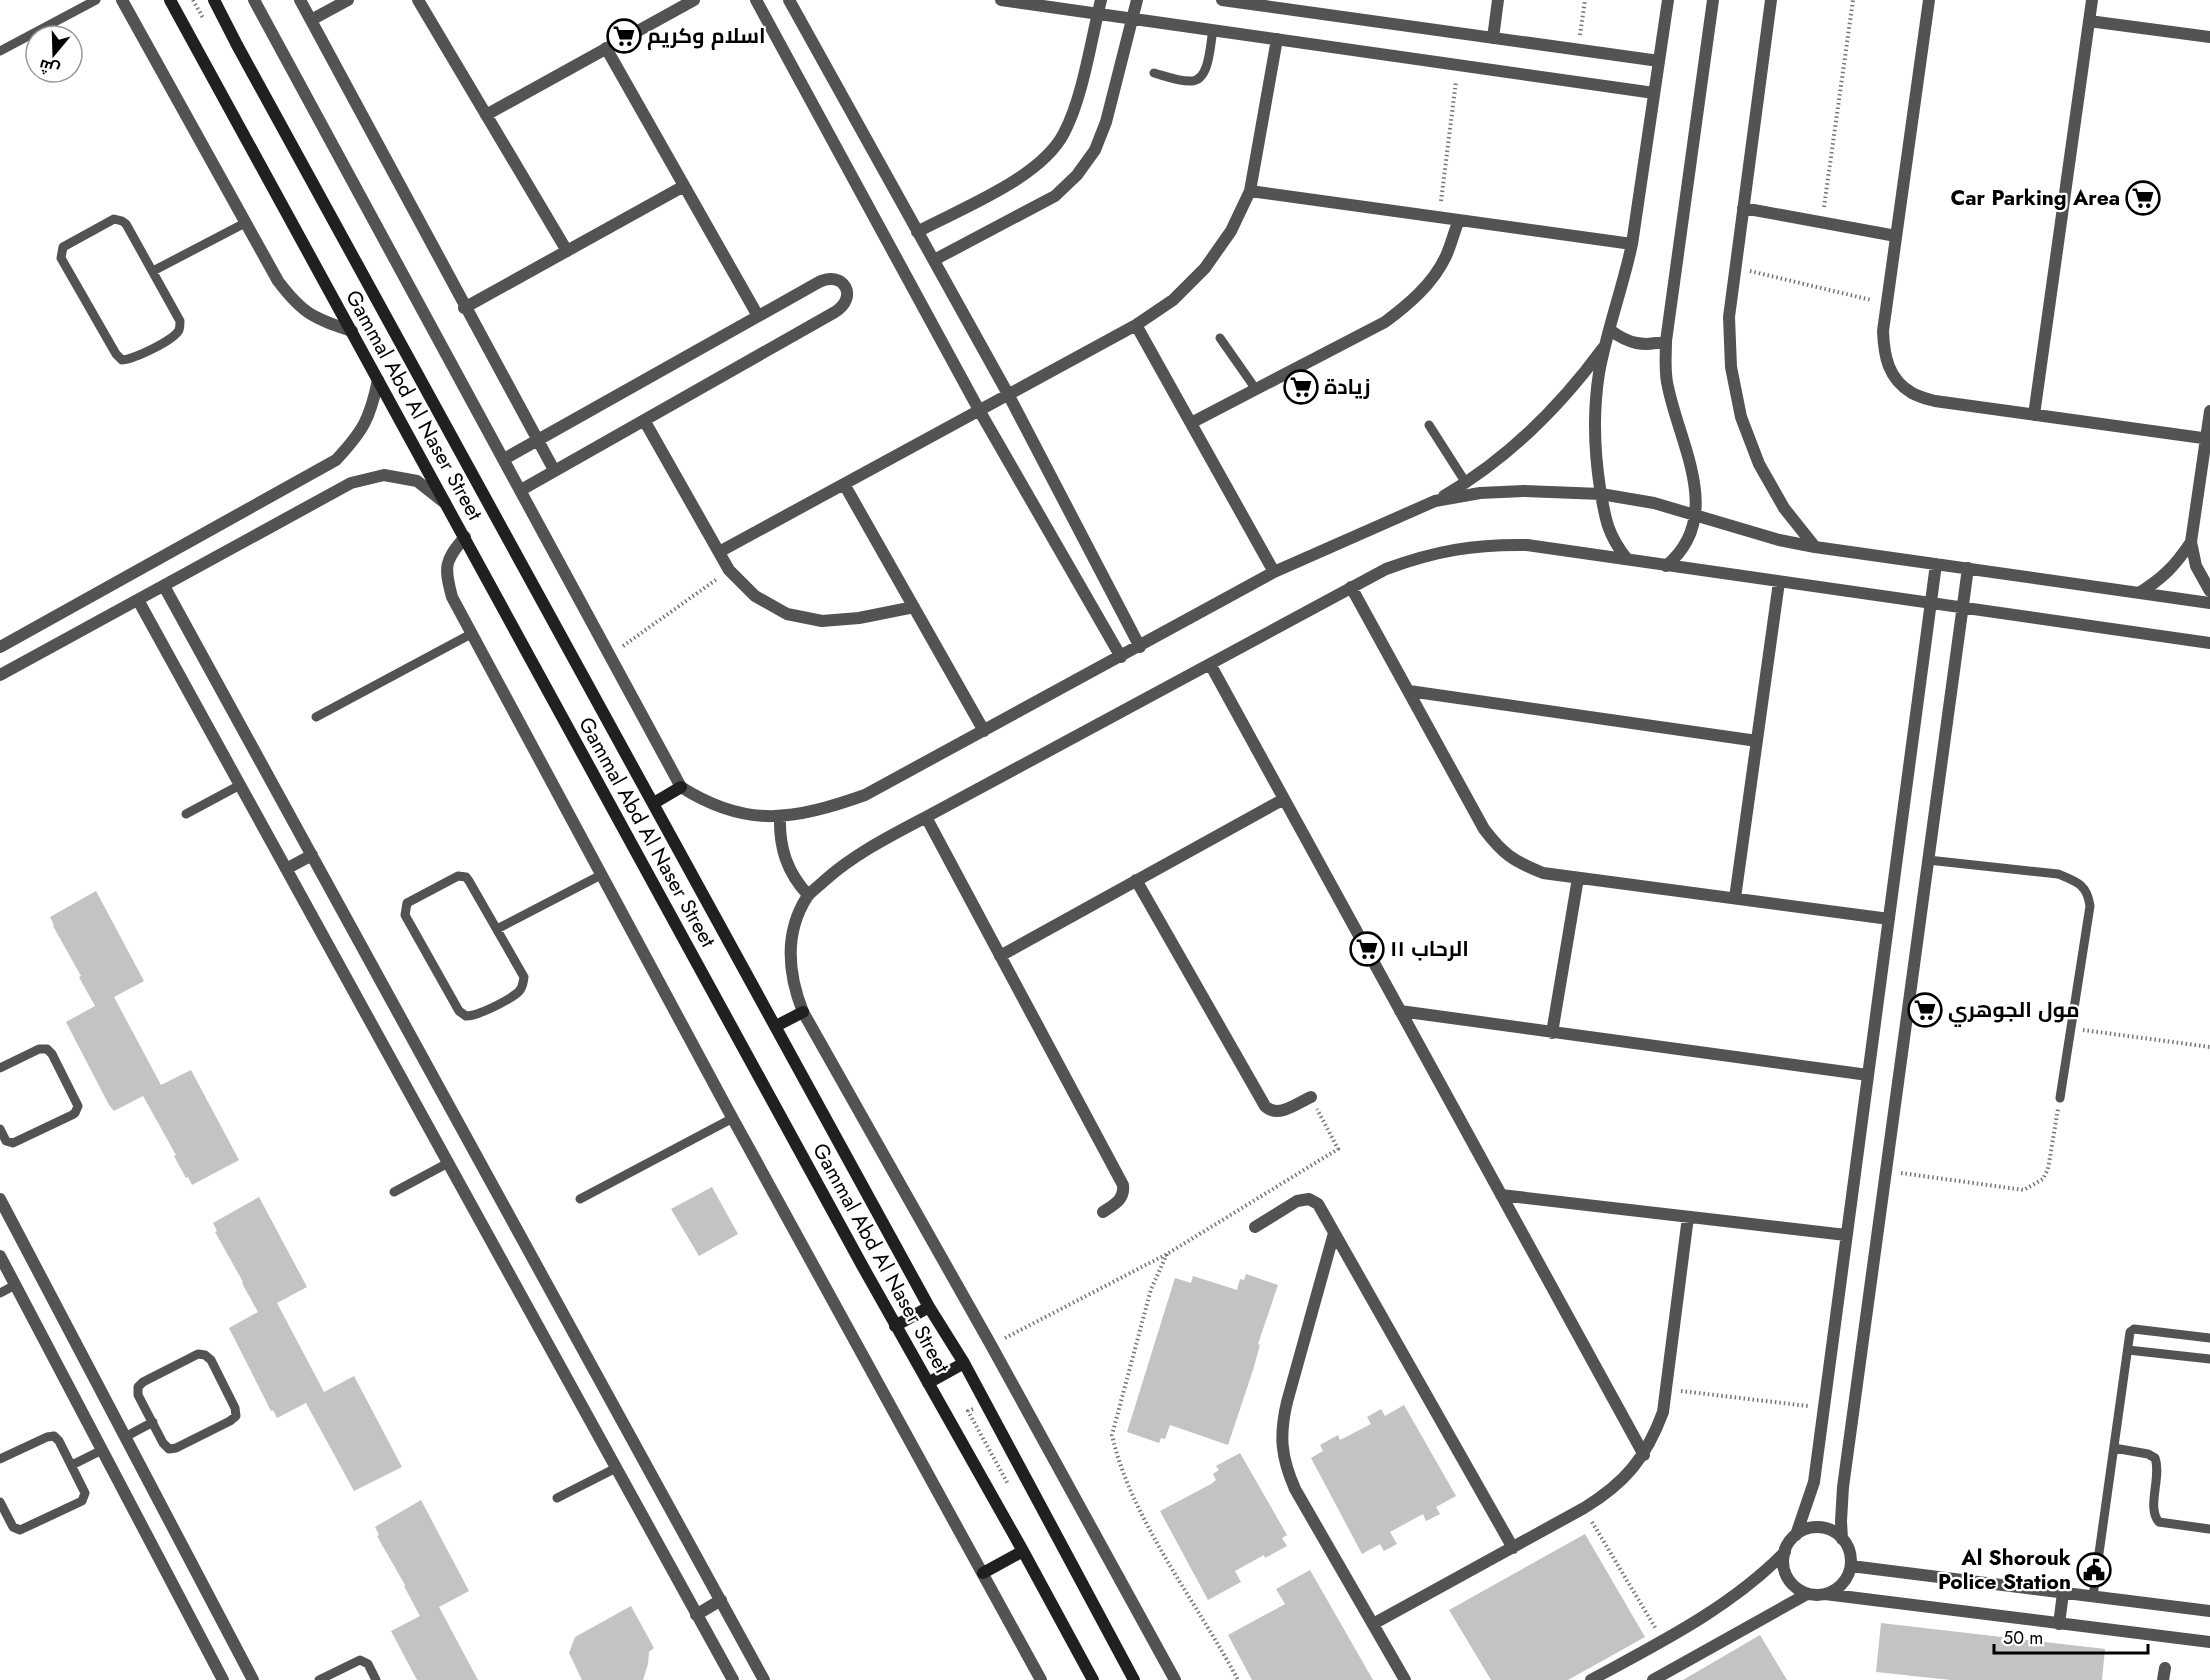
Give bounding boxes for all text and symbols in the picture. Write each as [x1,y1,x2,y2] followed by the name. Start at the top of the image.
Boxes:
[606,18,642,54] supermarket icon: اسلام وكريم
[647,21,766,51] place label: اسلام وكريم
[24,24,84,84] north arrow
[36,53,63,82] text: ش
[2125,180,2161,216] supermarket icon: Car Parking Area
[1950,183,2120,213] place label: Car Parking Area
[338,285,490,525] street label: Gammal Abd Al Naser Street
[1283,369,1319,405] supermarket icon: زيادة
[1324,372,1370,402] place label: زيادة
[571,712,723,952] street label: Gammal Abd Al Naser Street
[1349,931,1385,967] supermarket icon: الرحاب ١١
[1390,934,1469,964] place label: الرحاب ١١
[1907,992,1943,1028] supermarket icon: مول الجوهري
[1948,995,2080,1027] place label: مول الجوهري
[805,1138,957,1378] street label: Gammal Abd Al Naser Street
[1938,1543,2071,1597] place label: Al Shorouk Police Station
[2076,1552,2112,1588] public building icon: Al Shorouk Police Station
[1994,1617,2148,1655] scale bar
[2003,1625,2043,1651] text: 50 m

